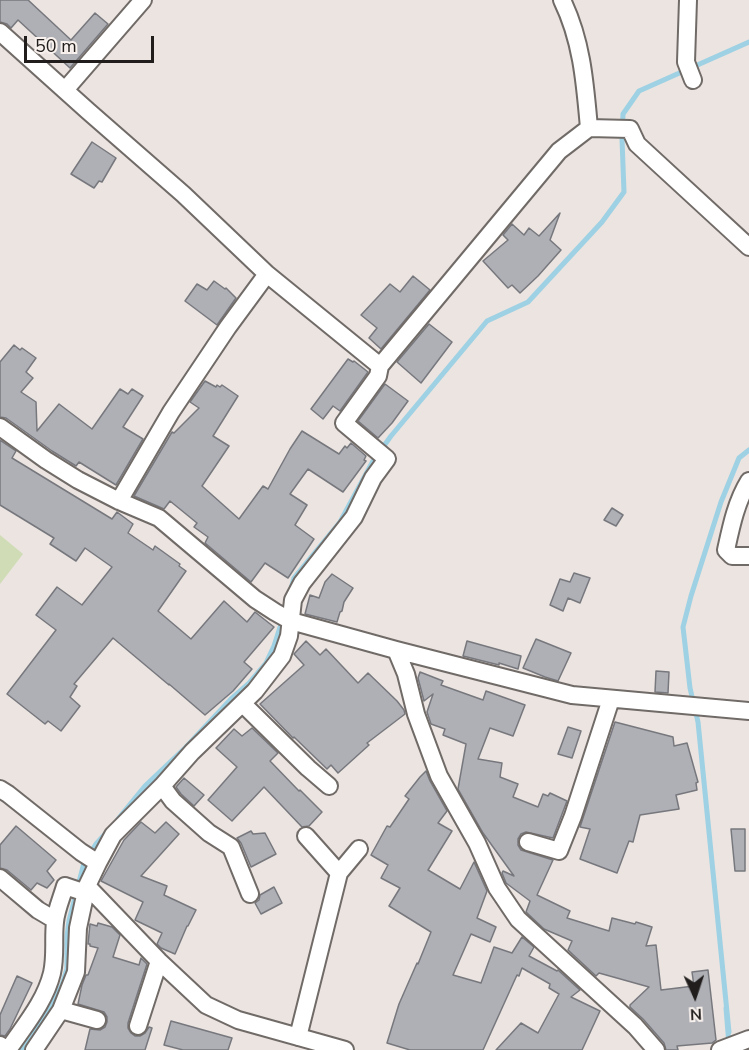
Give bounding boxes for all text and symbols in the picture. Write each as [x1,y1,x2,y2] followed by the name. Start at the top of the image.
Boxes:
[27,24,158,62] scale bar
[35,34,77,58] text: 50 m
[665,966,725,1026] north arrow
[689,1003,702,1025] text: N

